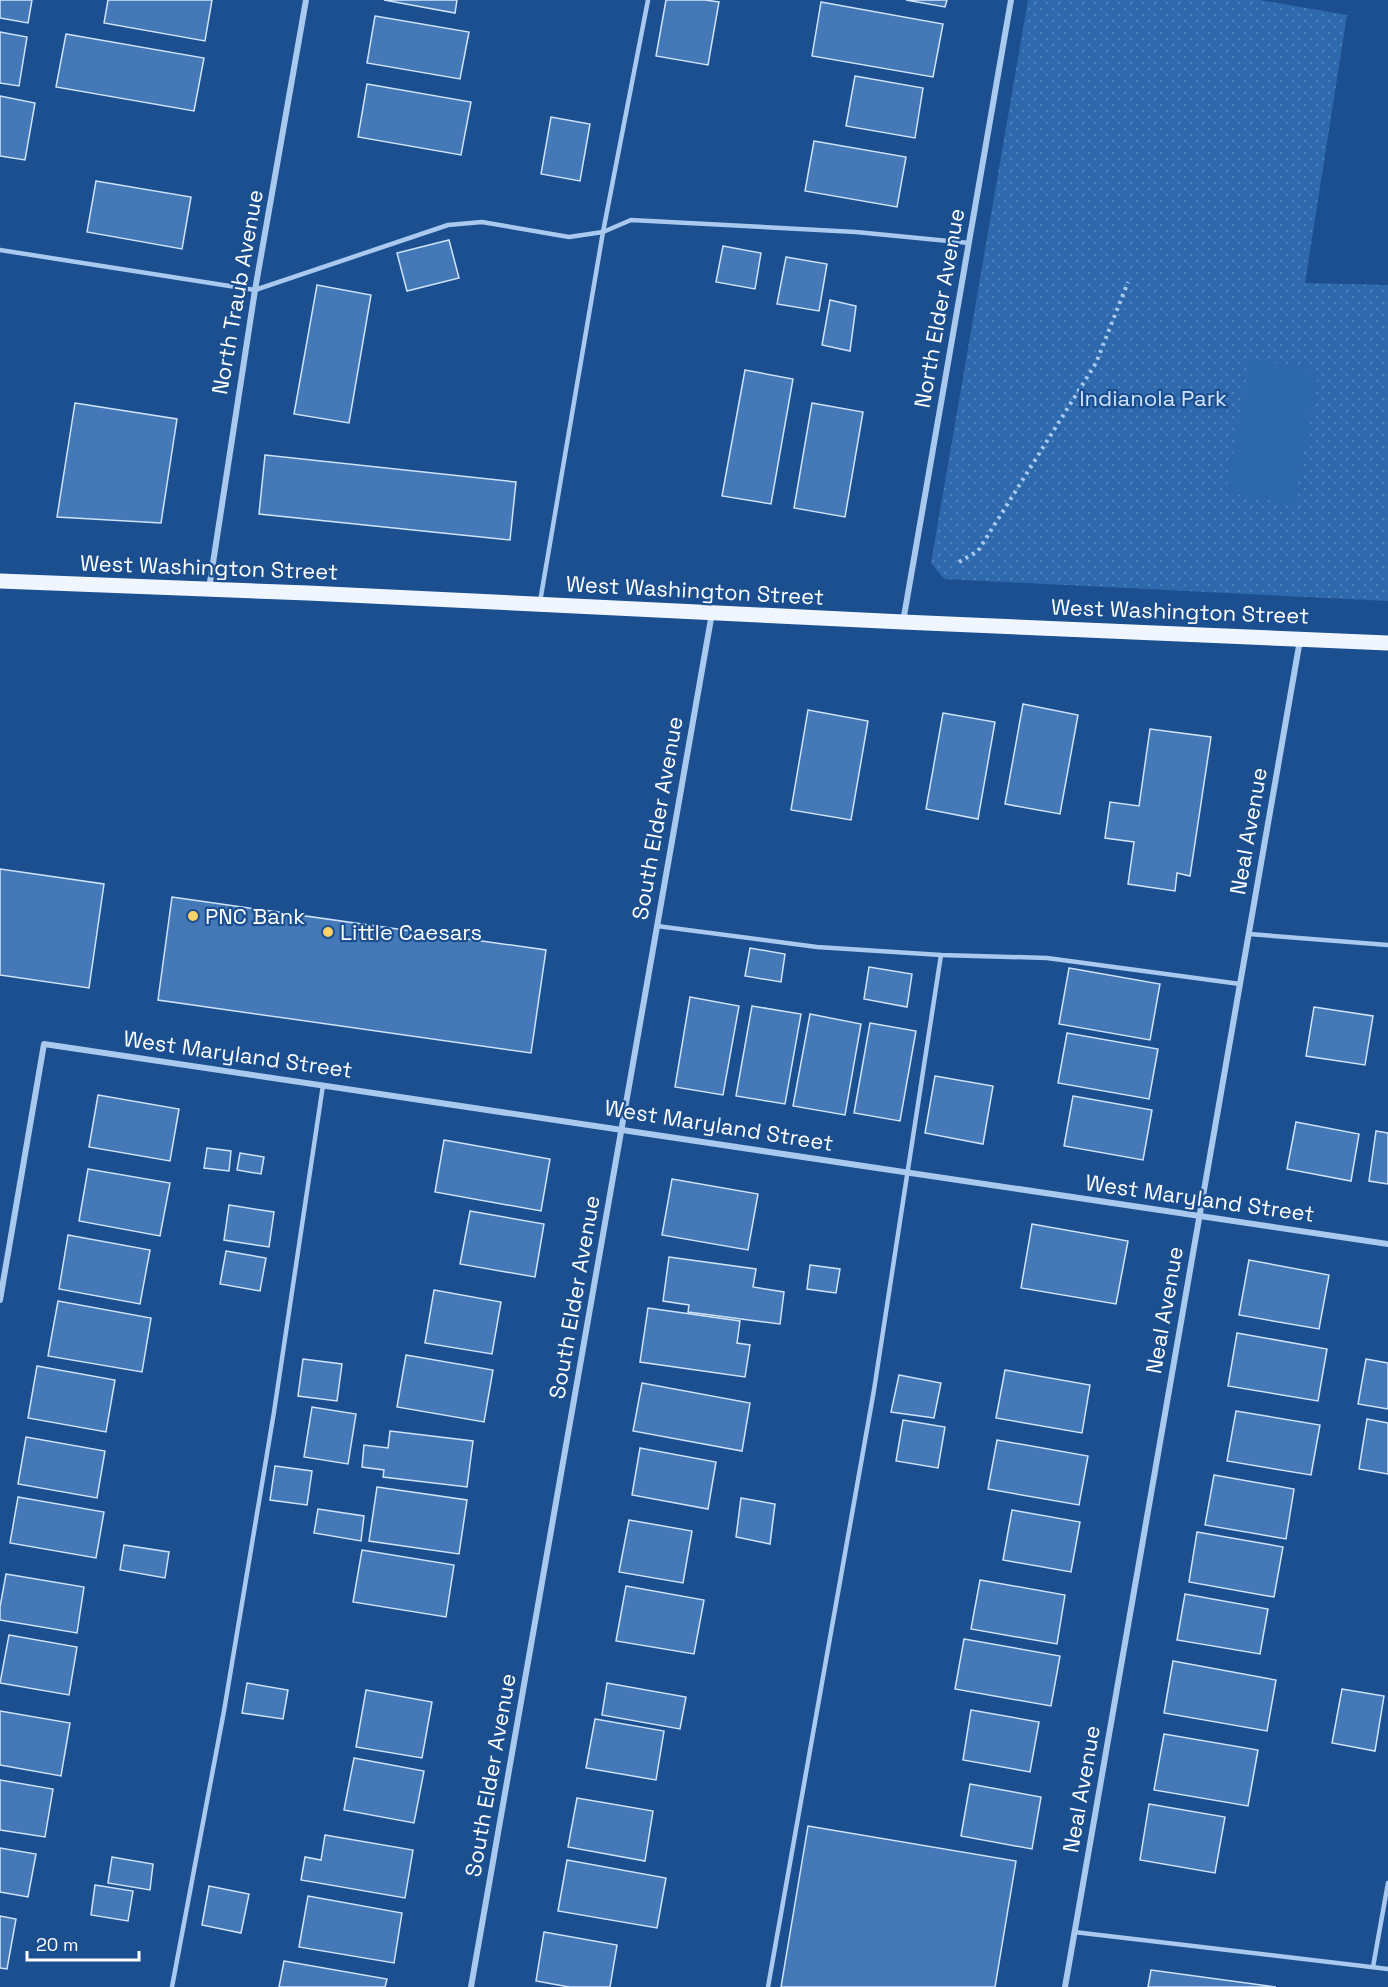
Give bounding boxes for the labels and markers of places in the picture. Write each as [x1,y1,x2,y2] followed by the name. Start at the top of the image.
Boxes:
[205,902,305,930] place label: PNC Bank
[186,909,200,923] marker: PNC Bank
[340,918,482,946] place label: Little Caesars
[321,925,335,939] marker: Little Caesars

